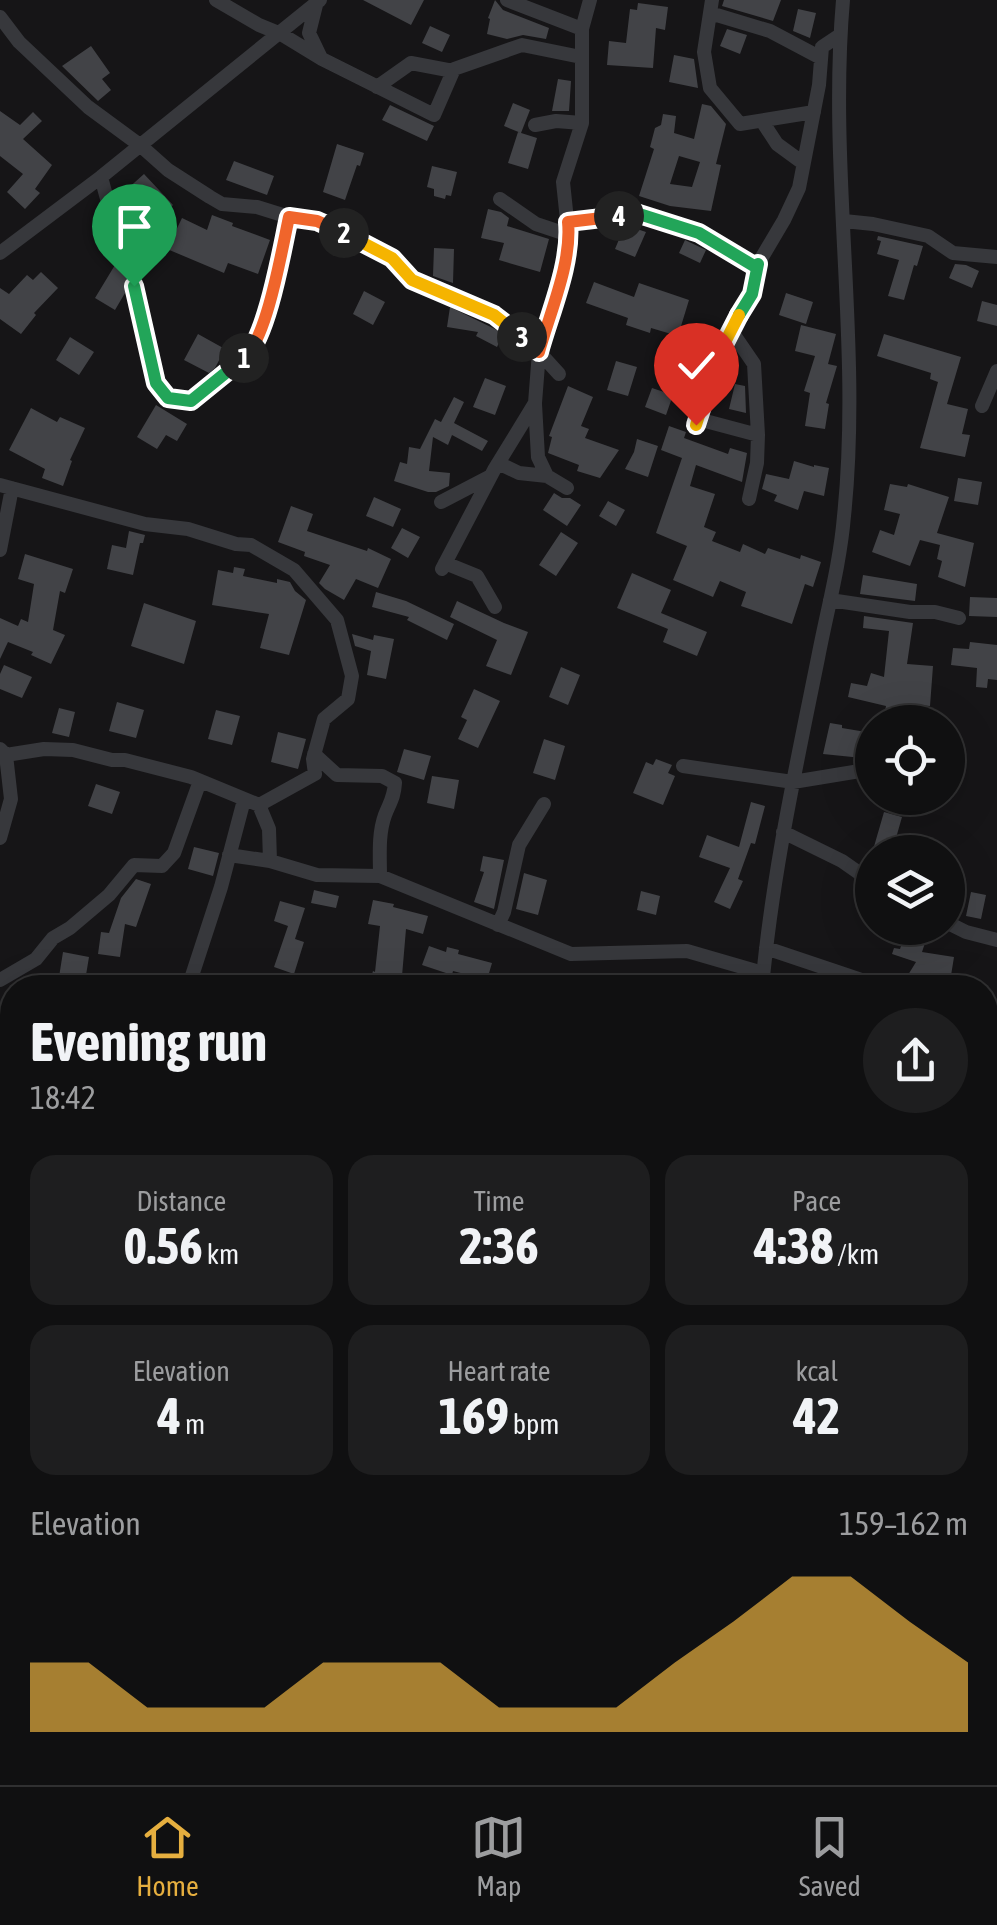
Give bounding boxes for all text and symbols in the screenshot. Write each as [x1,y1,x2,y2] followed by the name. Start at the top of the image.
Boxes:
[92,184,177,287] pin
[594,191,644,241] pin: 4
[107,199,162,254] icon: arrive
[612,200,626,232] text: 4
[319,208,369,258] pin: 2
[337,217,351,249] text: 2
[497,312,547,362] pin: 3
[515,321,529,353] text: 3
[654,323,739,426] pin
[219,333,269,383] pin: 1
[669,338,724,393] icon: check
[237,342,251,374] text: 1
[855,705,965,945] map controls
[855,705,965,815] button: locate
[855,835,965,945] button: layers
[863,1008,968,1113] button: share
[30,1010,267,1073] text: Evening run
[30,1079,96,1116] text: 18:42
[136,1185,226,1217] text: Distance
[473,1185,525,1217] text: Time
[792,1185,841,1217] text: Pace
[123,1217,203,1275] text: 0.56
[459,1217,539,1275] text: 2:36
[754,1217,833,1275] text: 4:38
[203,1238,239,1270] text: km
[833,1238,879,1270] text: /km
[133,1355,230,1387] text: Elevation
[447,1355,551,1387] text: Heart rate
[795,1355,838,1387] text: kcal
[158,1387,181,1445] text: 4
[438,1387,509,1445] text: 169
[793,1387,840,1445] text: 42
[181,1408,205,1440] text: m
[509,1408,560,1440] text: bpm
[30,1505,141,1542] text: Elevation
[839,1505,968,1542] text: 159–162 m
[136,1810,199,1902] tab: Home
[471,1810,526,1902] tab: Map
[799,1810,861,1902] tab: Saved

